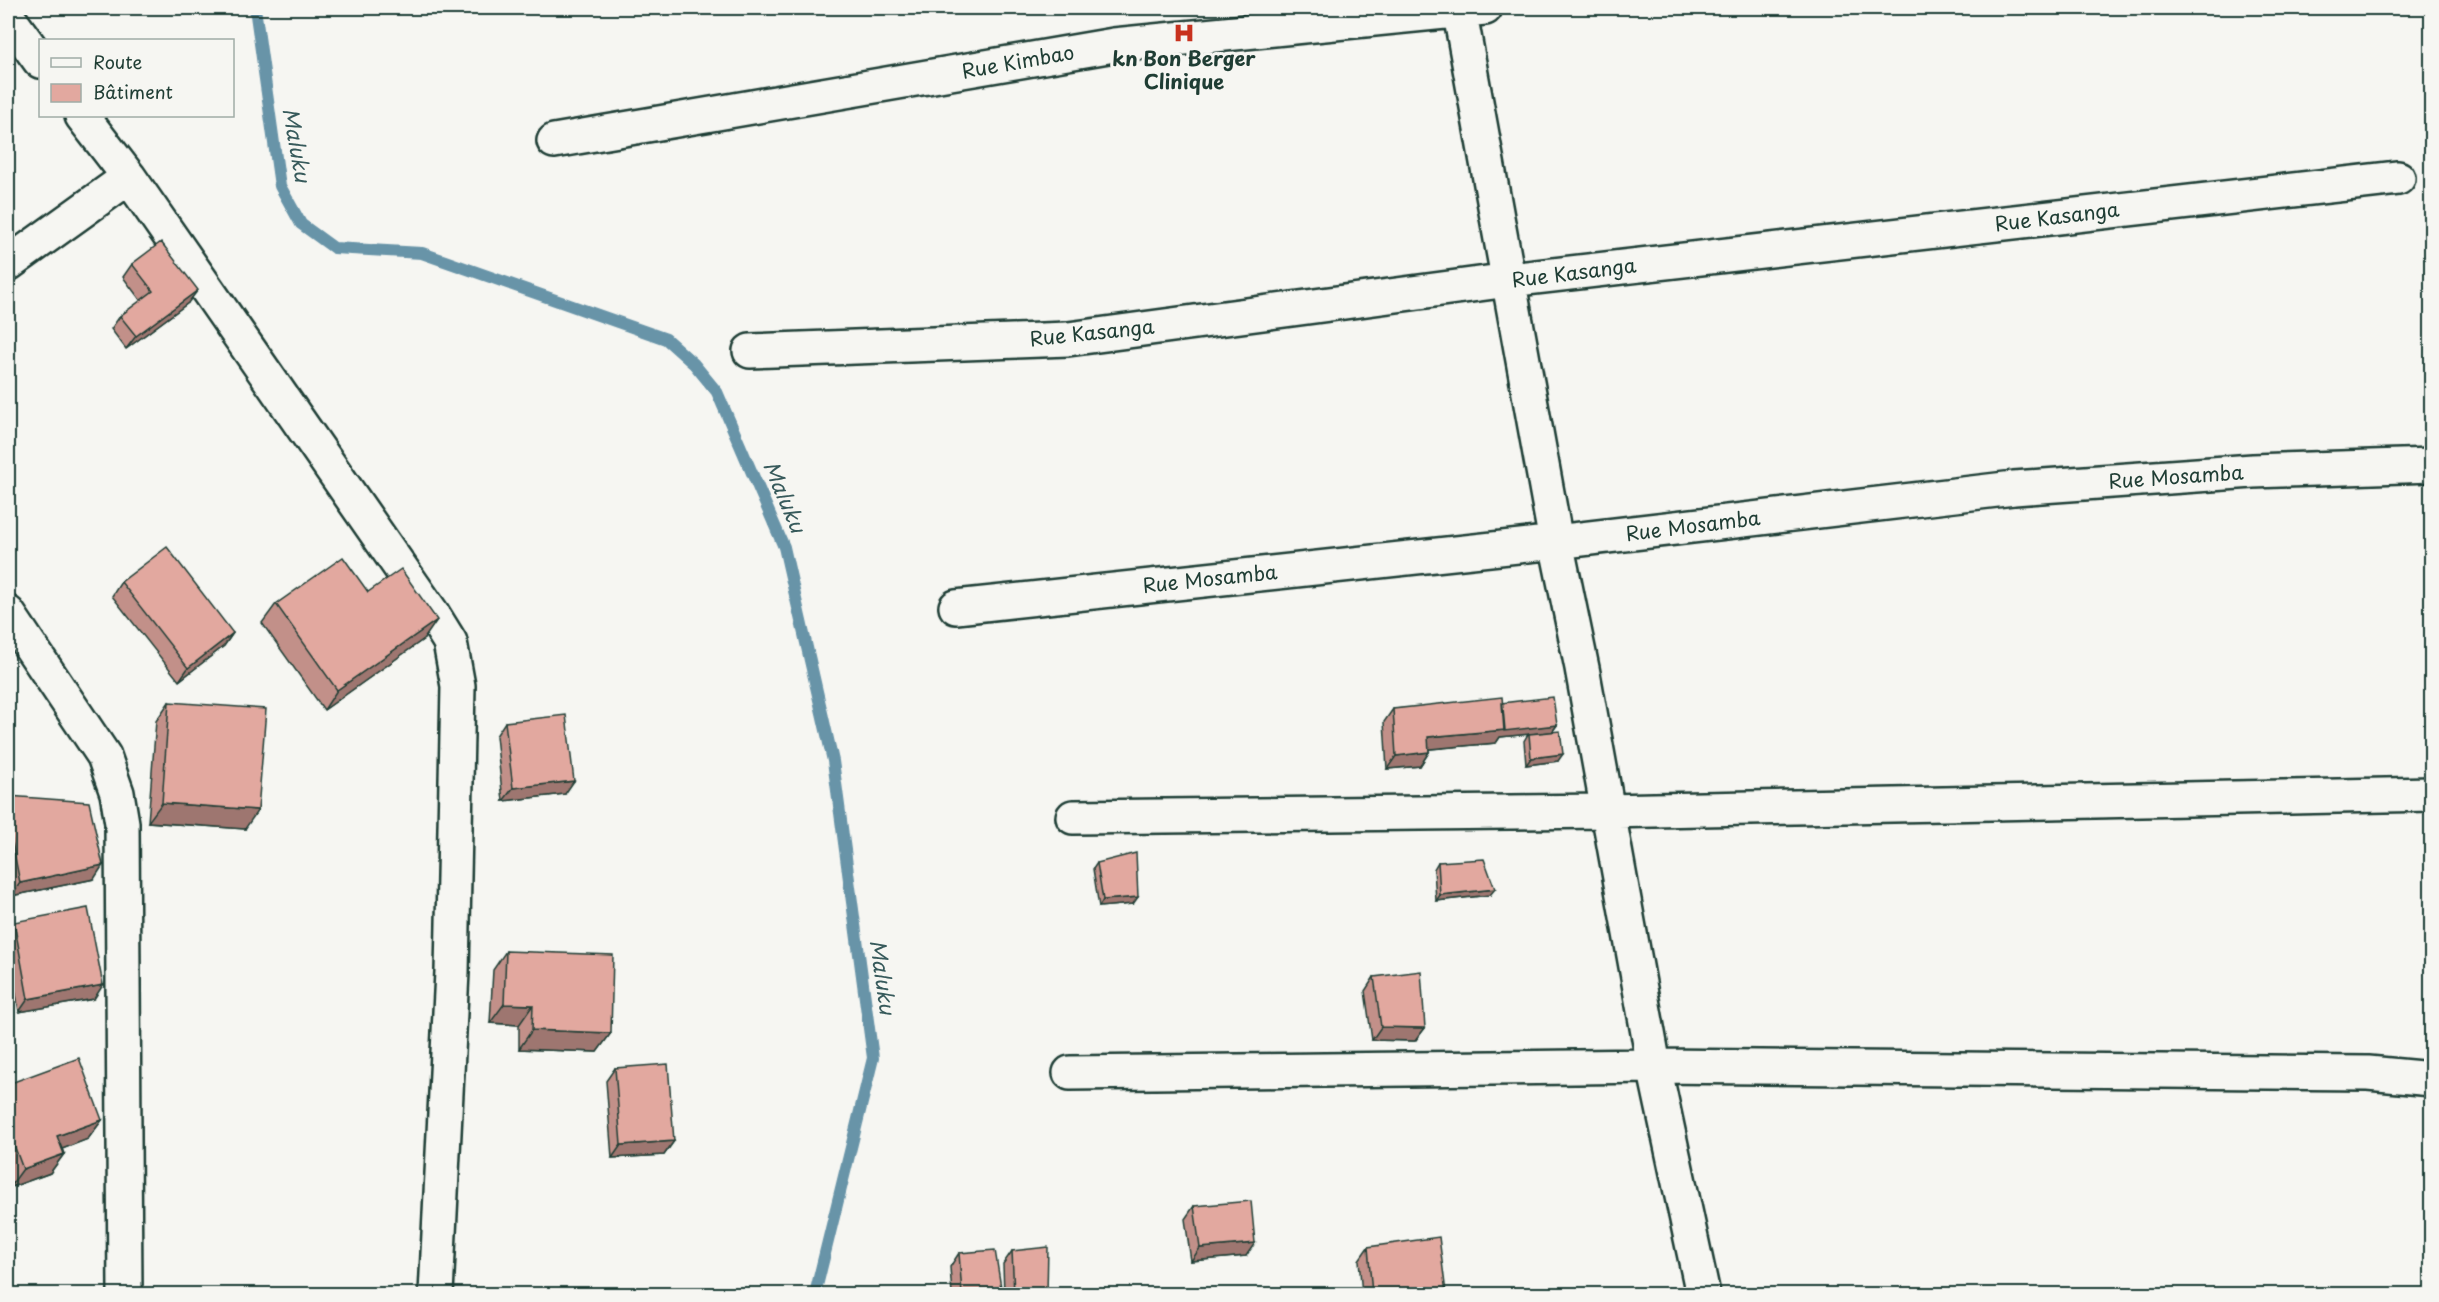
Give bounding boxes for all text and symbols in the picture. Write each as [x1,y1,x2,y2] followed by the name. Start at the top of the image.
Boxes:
[1172,21,1196,45] hospital icon: kn Bon Berger Clinique
[959,36,1076,86] street label: Rue Kimbao
[39,39,234,117] legend
[1112,43,1256,96] place label: kn Bon Berger Clinique
[93,48,143,75] text: Route
[93,78,173,105] text: Bâtiment
[276,105,320,186] water label: Maluku
[1993,193,2121,239] street label: Rue Kasanga
[1510,249,1638,295] street label: Rue Kasanga
[1028,310,1156,353] street label: Rue Kasanga
[756,455,816,538] water label: Maluku
[2107,456,2245,496] street label: Rue Mosamba
[1624,502,1762,548] street label: Rue Mosamba
[1141,556,1279,600] street label: Rue Mosamba
[863,937,905,1018] water label: Maluku

